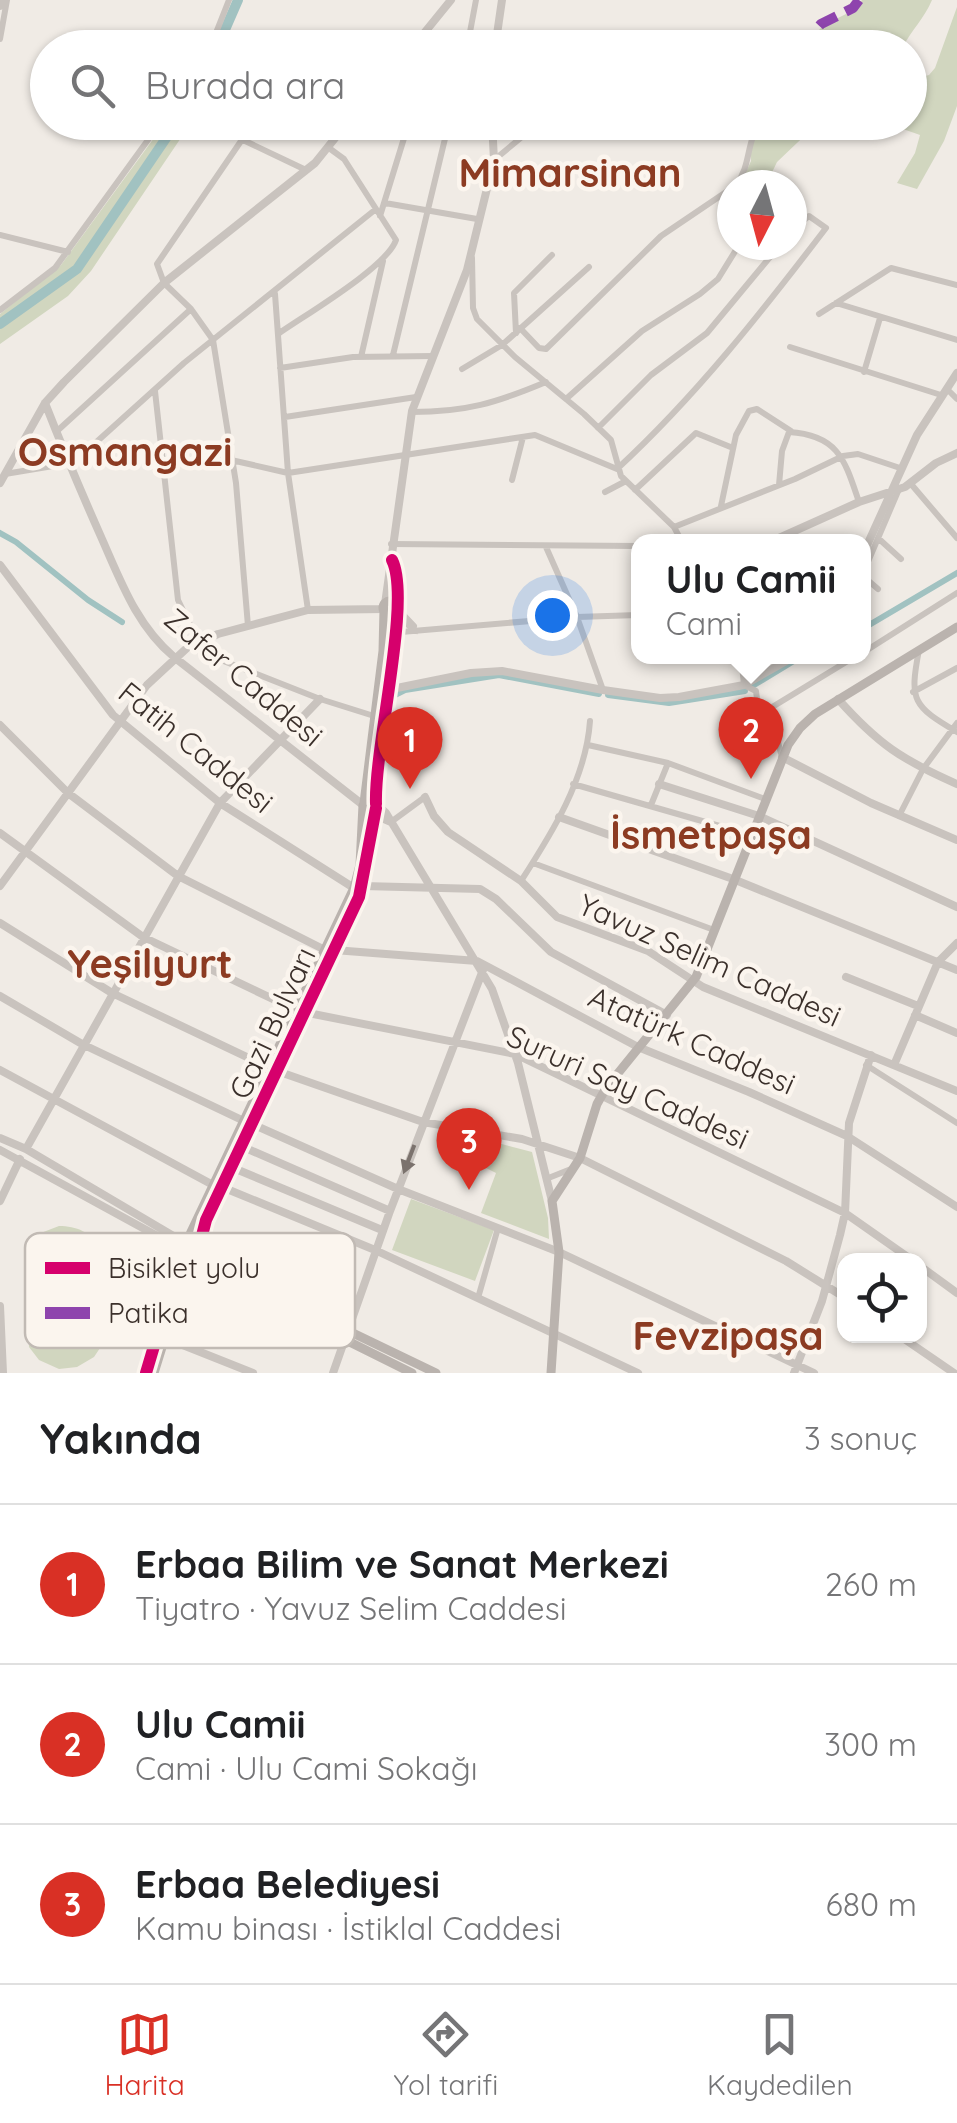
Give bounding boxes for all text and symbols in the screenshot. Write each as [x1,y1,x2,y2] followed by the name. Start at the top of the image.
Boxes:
[30,30,927,140] search box
[65,58,120,113] icon: search
[145,61,345,109] text: Burada ara
[458,147,682,197] district label: Mimarsinan
[717,170,807,260] north arrow
[18,426,232,476] district label: Osmangazi
[631,534,871,664] popup
[666,555,836,603] text: Ulu Camii
[527,590,578,641] your location
[157,600,331,754] street label: Zafer Caddesi
[666,603,742,643] text: Cami
[111,673,281,821] street label: Fatih Caddesi
[718,696,784,779] pin: 2
[378,706,442,789] pin: 1
[610,809,812,859] district label: İsmetpaşa
[573,885,847,1035] street label: Yavuz Selim Caddesi
[67,938,233,988] district label: Yeşilyurt
[220,941,324,1105] street label: Gazi Bulvarı
[583,977,801,1103] street label: Atatürk Caddesi
[501,1017,755,1157] street label: Sururi Say Caddesi
[436,1108,502,1190] pin: 3
[401,1144,417,1174] one-way arrow
[25,1233,355,1348] legend
[108,1250,260,1285] text: Bisiklet yolu
[837,1253,927,1343] map controls
[837,1253,927,1343] button: locate
[108,1295,189,1330] text: Patika
[632,1310,824,1360] district label: Fevzipaşa
[40,1412,202,1465] text: Yakında
[804,1418,917,1458] text: 3 sonuç
[135,1540,669,1588] text: Erbaa Bilim ve Sanat Merkezi
[66,1564,79,1604] text: 1
[825,1564,917,1604] text: 260 m
[135,1588,567,1628] text: Tiyatro · Yavuz Selim Caddesi
[135,1700,305,1748] text: Ulu Camii
[63,1724,82,1764] text: 2
[824,1724,917,1764] text: 300 m
[135,1748,478,1788] text: Cami · Ulu Cami Sokağı
[135,1860,440,1908] text: Erbaa Belediyesi
[64,1884,81,1924] text: 3
[826,1884,917,1924] text: 680 m
[135,1908,561,1948] text: Kamu binası · İstiklal Caddesi
[104,2007,185,2102] tab: Harita
[394,2007,498,2102] tab: Yol tarifi
[707,2007,853,2102] tab: Kaydedilen

